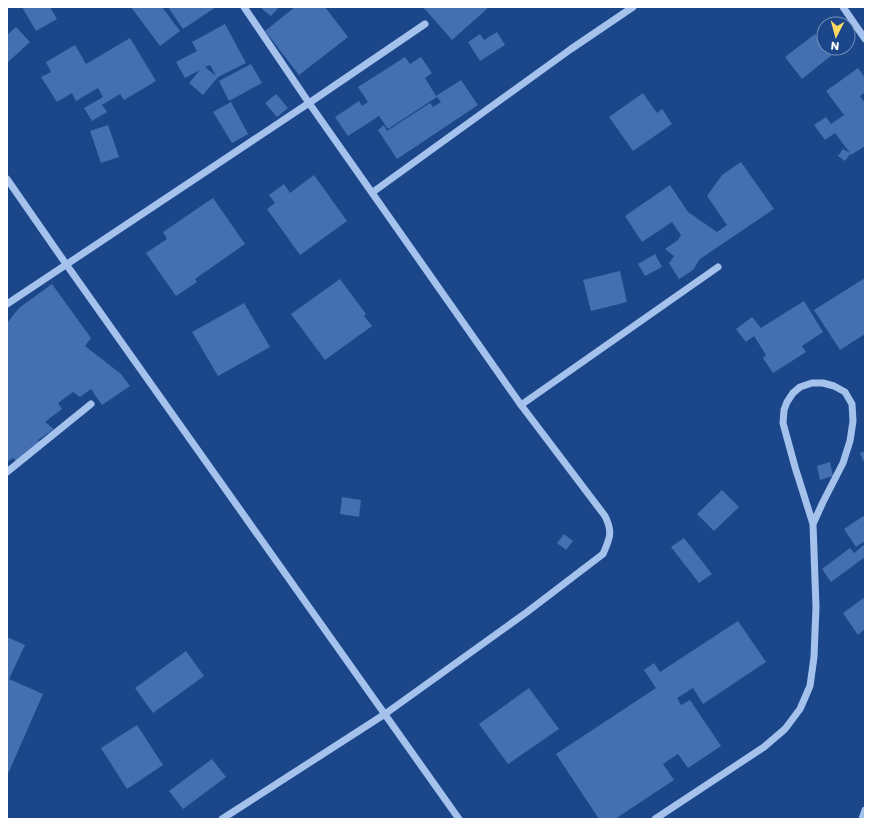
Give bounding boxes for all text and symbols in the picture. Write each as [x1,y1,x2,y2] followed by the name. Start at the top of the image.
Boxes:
[816,16,856,56] north arrow
[830,38,840,54] text: N

